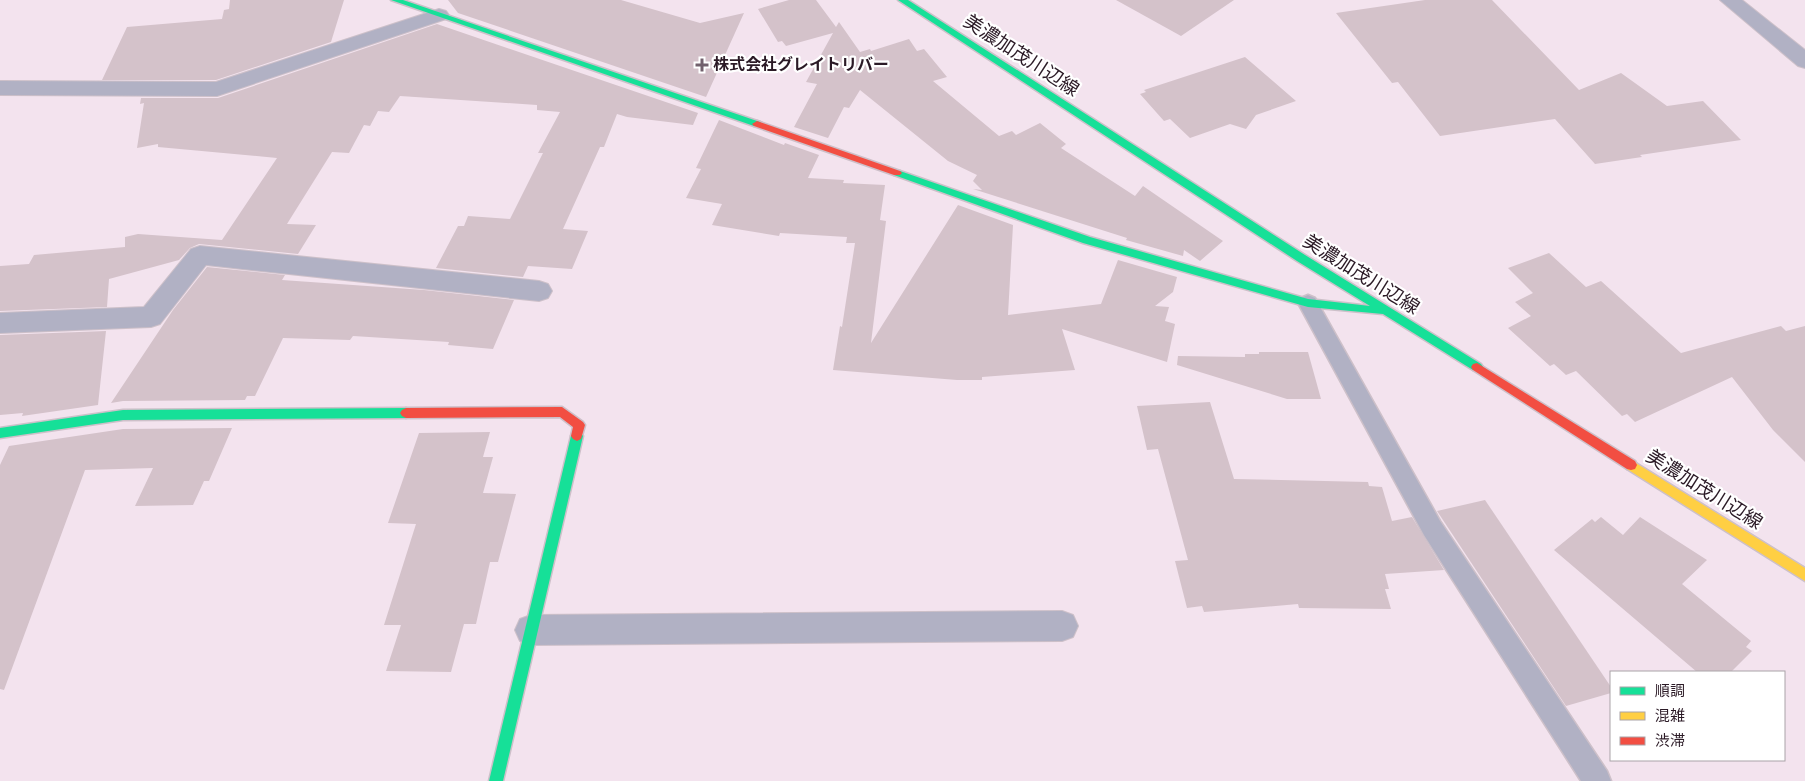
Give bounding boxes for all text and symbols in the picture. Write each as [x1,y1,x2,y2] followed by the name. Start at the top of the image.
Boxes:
[959,10,1083,102] street label: 美濃加茂川辺線
[713,55,889,75] place label: 株式会社グレイトリバー
[695,58,709,72] marker: 株式会社グレイトリバー
[1299,230,1423,320] street label: 美濃加茂川辺線
[1642,445,1766,535] street label: 美濃加茂川辺線
[1610,671,1785,761] legend
[1655,682,1685,701] text: 順調
[1655,707,1685,726] text: 混雑
[1655,732,1685,751] text: 渋滞

